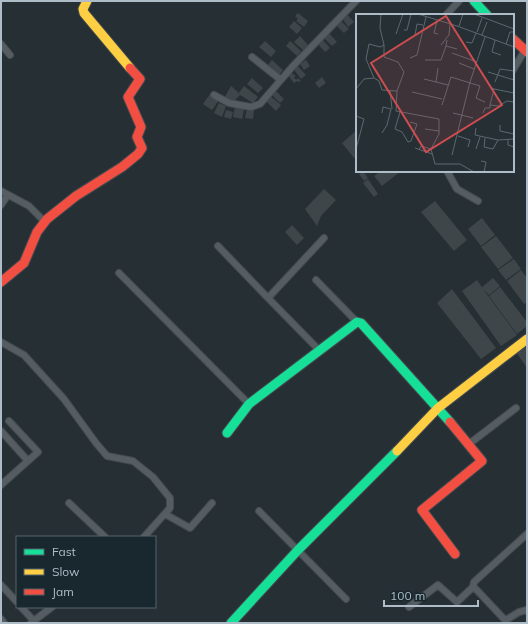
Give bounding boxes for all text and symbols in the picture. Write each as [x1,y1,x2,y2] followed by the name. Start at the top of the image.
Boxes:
[356,14,514,172] inset map
[16,536,156,608] legend
[52,544,76,559] text: Fast
[52,564,80,579] text: Slow
[384,582,478,608] scale bar
[52,584,74,599] text: Jam
[390,588,425,603] text: 100 m

